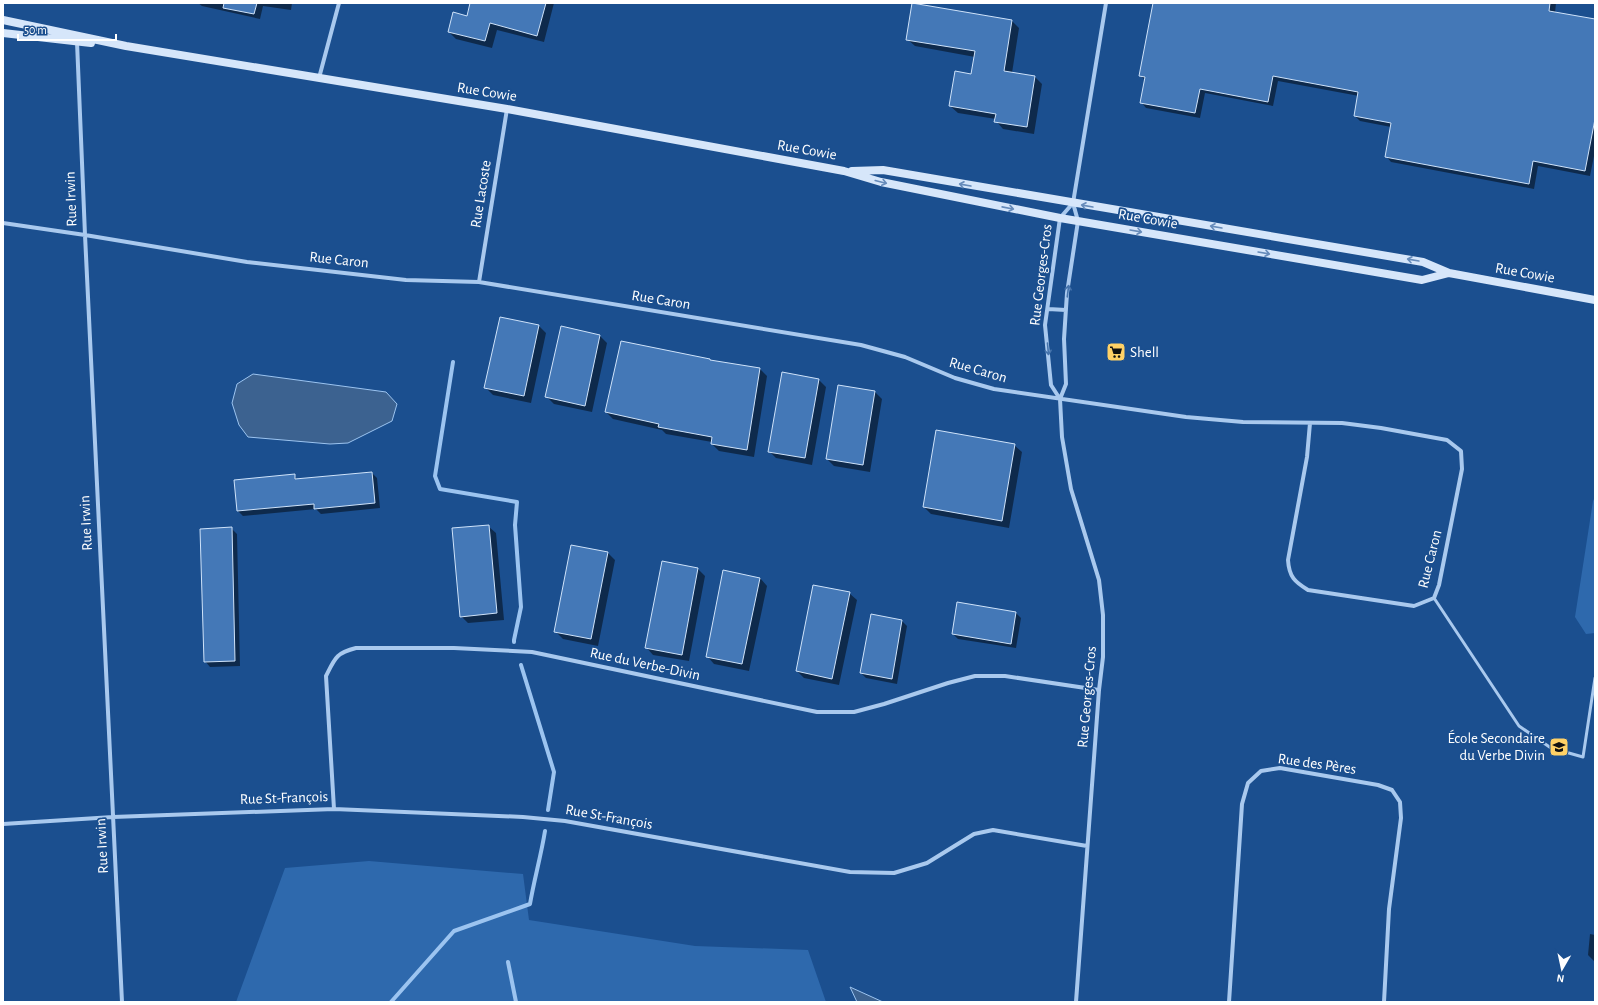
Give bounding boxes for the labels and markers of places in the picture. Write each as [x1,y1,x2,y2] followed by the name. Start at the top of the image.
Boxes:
[1105,341,1127,363] supermarket icon: Shell
[1130,345,1159,360] place label: Shell
[1447,729,1545,763] place label: École Secondaire du Verbe Divin
[1548,736,1570,758] school or university icon: École Secondaire du Verbe Divin

